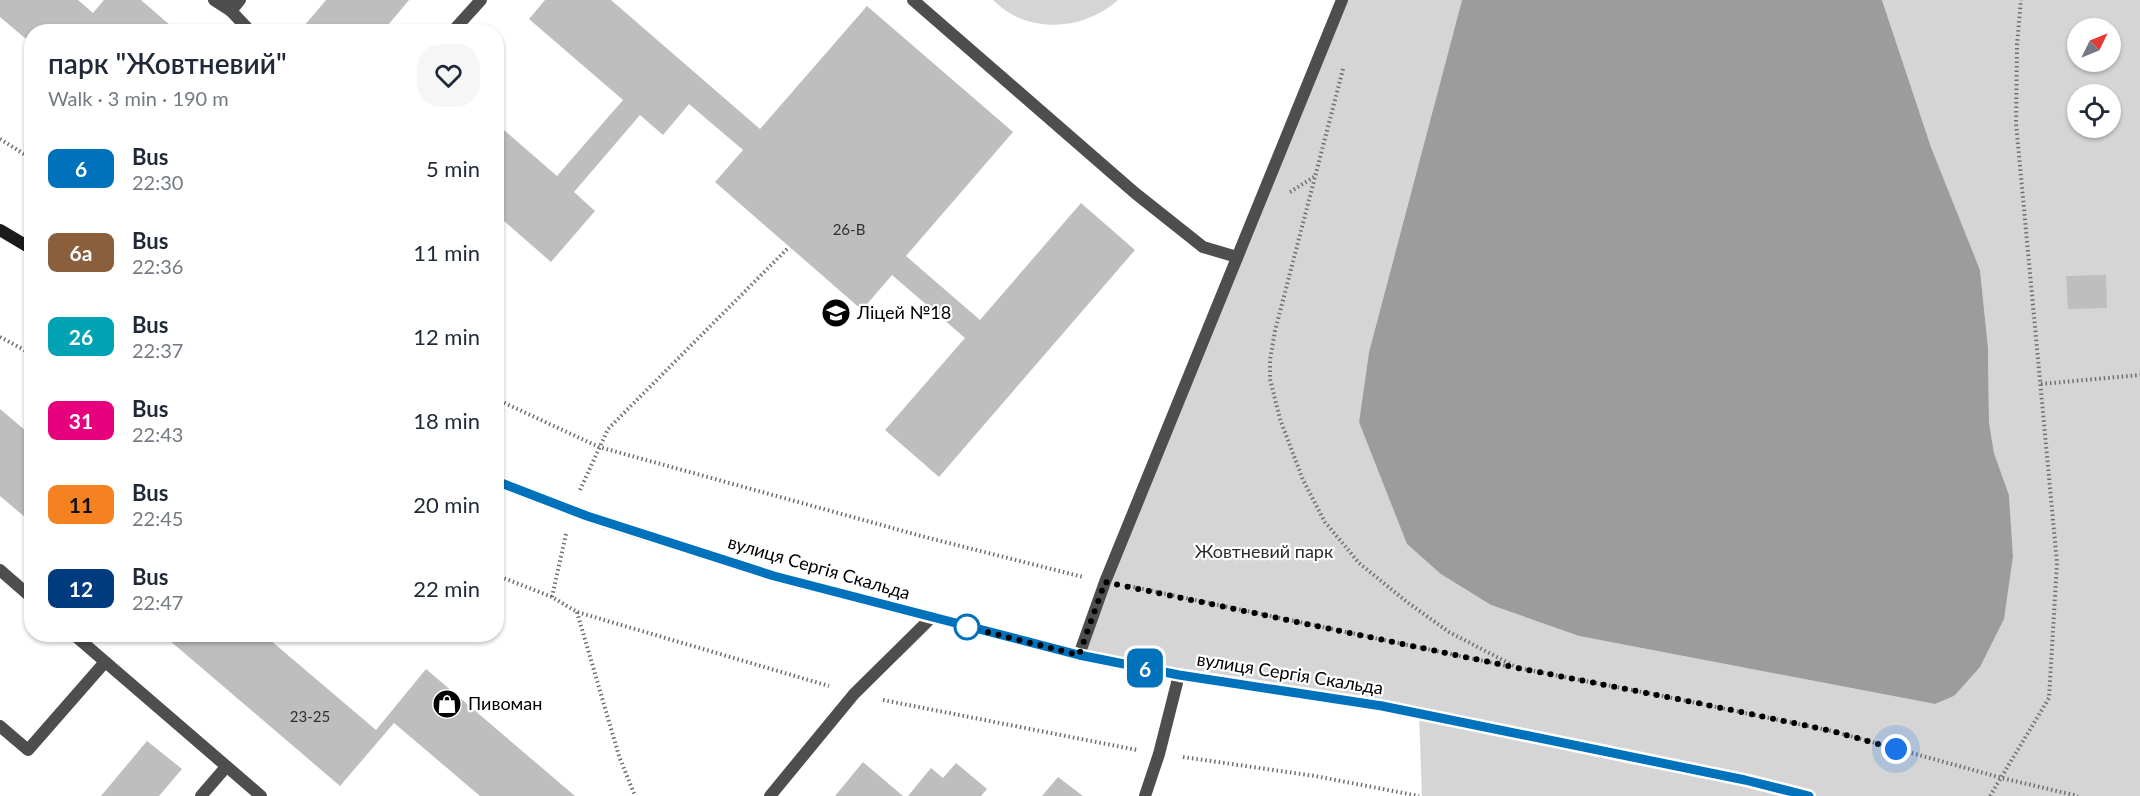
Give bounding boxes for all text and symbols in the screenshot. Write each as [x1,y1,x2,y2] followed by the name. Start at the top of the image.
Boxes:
[2067,18,2121,72] north arrow
[2067,18,2121,138] map controls
[417,44,480,107] button: heart
[48,46,287,80] text: парк "Жовтневий"
[2067,84,2121,138] button: locate
[48,86,229,110] text: Walk · 3 min · 190 m
[132,143,168,170] text: Bus
[426,155,480,182] text: 5 min
[75,156,87,181] text: 6
[132,170,183,194] text: 22:30
[833,220,865,238] house number: 26-В
[132,227,168,254] text: Bus
[413,239,480,266] text: 11 min
[70,240,92,265] text: 6а
[132,254,183,278] text: 22:36
[820,297,852,329] school or university icon: Ліцей №18
[856,301,951,323] place label: Ліцей №18
[132,311,168,338] text: Bus
[413,323,480,350] text: 12 min
[69,324,93,349] text: 26
[132,338,183,362] text: 22:37
[132,395,168,422] text: Bus
[413,407,480,434] text: 18 min
[69,408,93,433] text: 31
[132,422,183,446] text: 22:43
[132,479,168,506] text: Bus
[413,491,480,518] text: 20 min
[69,492,93,517] text: 11
[132,506,183,530] text: 22:45
[726,530,913,604] street label: вулиця Сергія Скальда
[1195,540,1334,562] park label: Жовтневий парк
[132,563,168,590] text: Bus
[413,575,480,602] text: 22 min
[69,576,93,601] text: 12
[132,590,183,614] text: 22:47
[954,614,980,640] unlabelled marker
[1195,647,1385,699] street label: вулиця Сергія Скальда
[1126,648,1164,688] line badge: 6
[1139,656,1151,681] text: 6
[431,688,463,720] shop icon: Пивоман
[468,692,542,714] place label: Пивоман
[290,707,330,725] house number: 23-25
[1881,734,1911,764] your location

